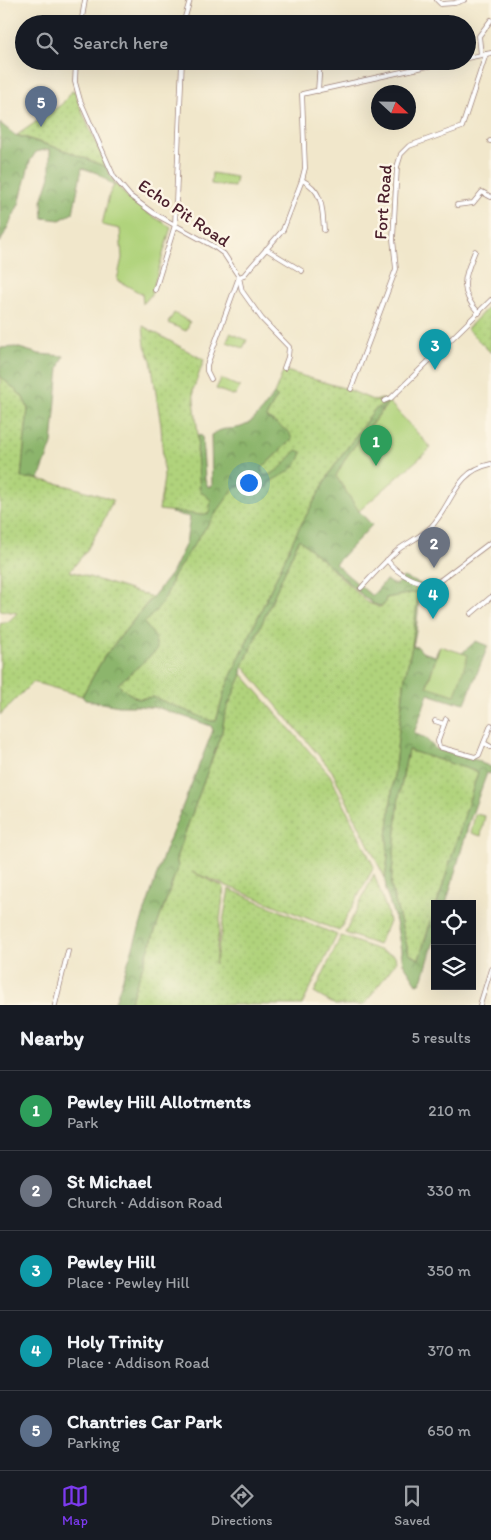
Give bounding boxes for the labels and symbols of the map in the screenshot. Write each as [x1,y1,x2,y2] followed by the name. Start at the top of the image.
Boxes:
[371,85,416,130] north arrow
[25,86,57,127] pin: 5
[369,164,397,240] street label: Fort Road
[134,174,234,252] street label: Echo Pit Road
[419,329,451,370] pin: 3
[360,425,392,466] pin: 1
[236,470,262,496] your location
[418,527,450,568] pin: 2
[417,578,449,619] pin: 4

